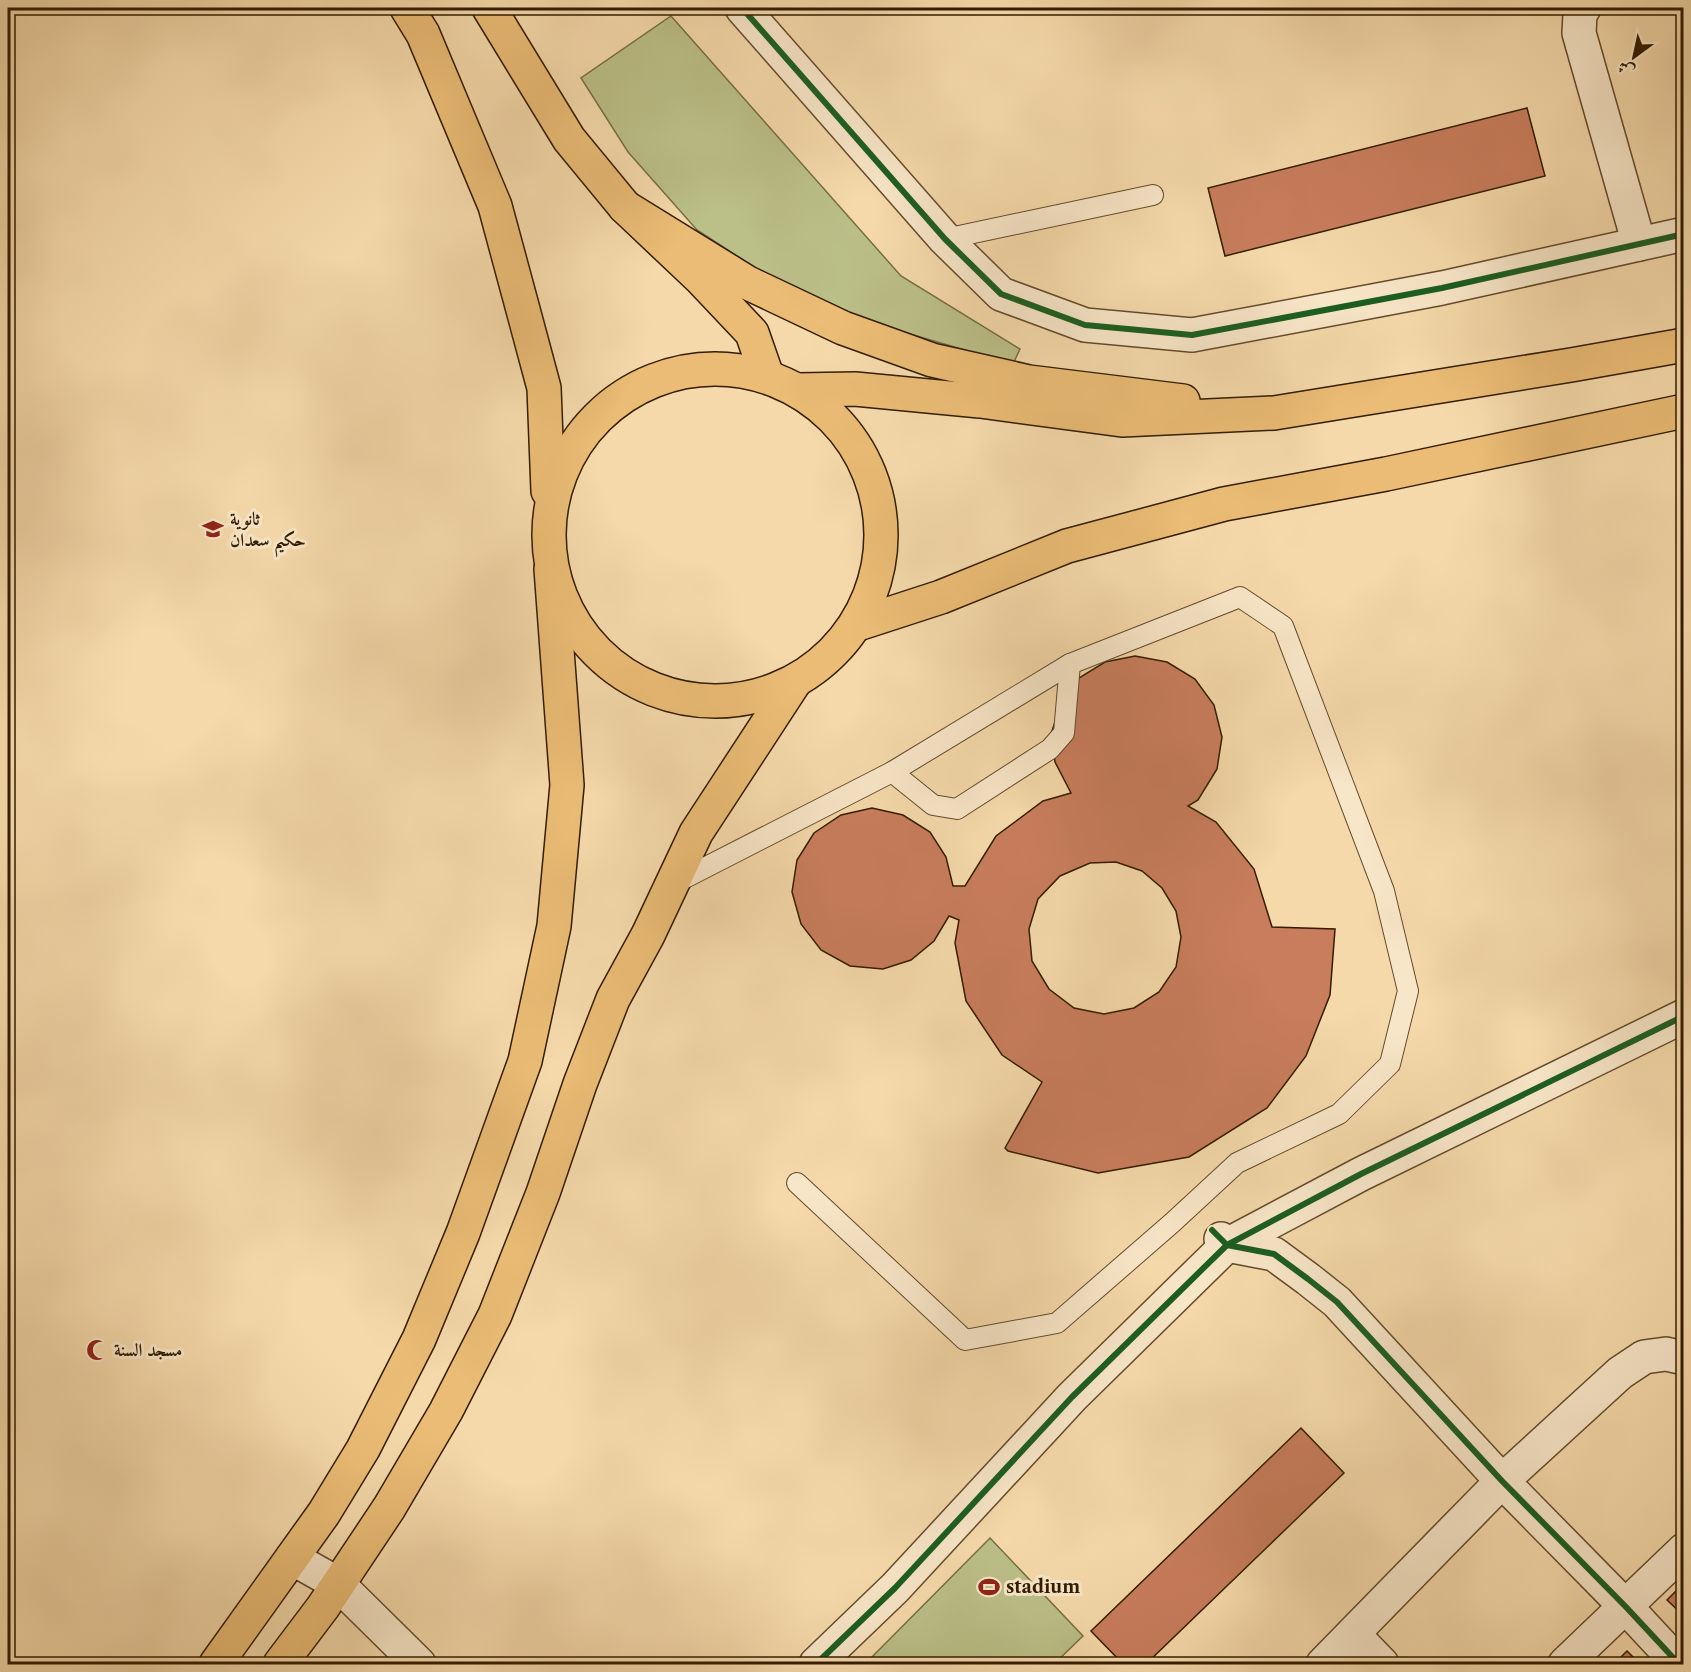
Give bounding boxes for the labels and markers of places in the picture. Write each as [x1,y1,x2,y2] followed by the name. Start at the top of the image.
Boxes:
[230,508,306,558] place label: ثانوية حكيم سعدان
[201,517,225,541] school or university icon: ثانوية حكيم سعدان
[85,1338,109,1362] mosque icon: مسجد السنة
[114,1339,182,1361] place label: مسجد السنة
[977,1575,1001,1599] sports icon: stadium
[1006,1576,1080,1598] place label: stadium

